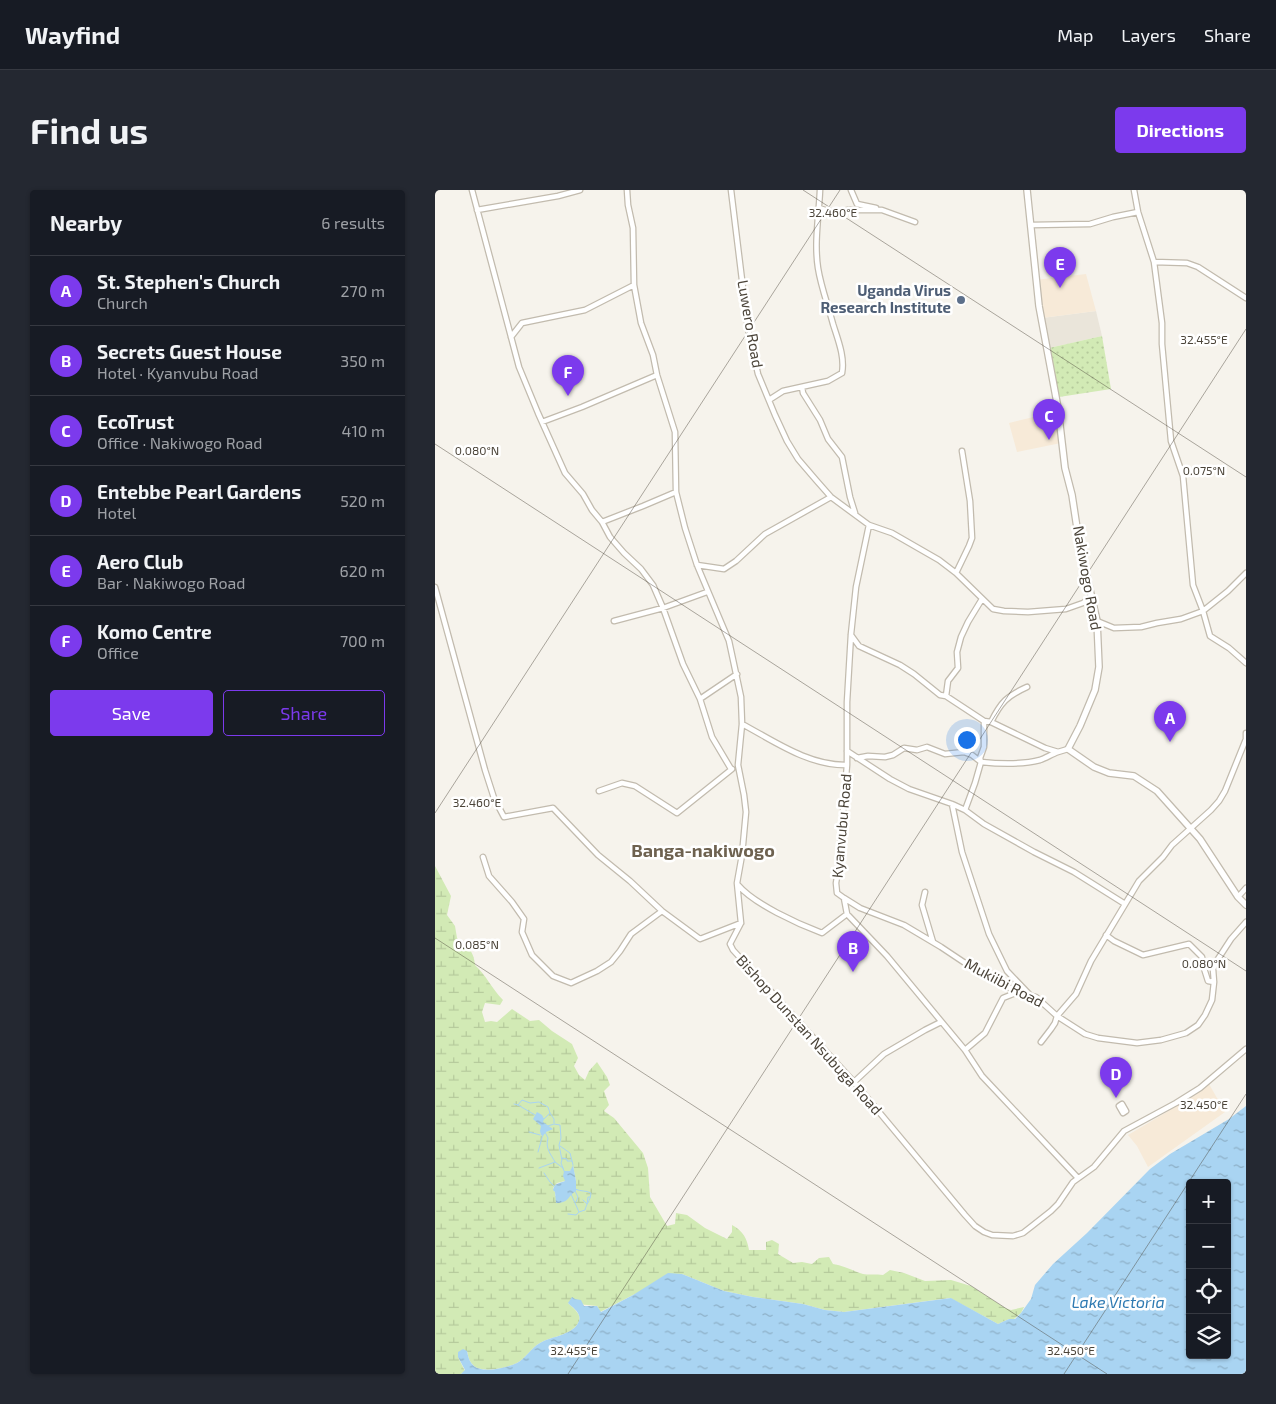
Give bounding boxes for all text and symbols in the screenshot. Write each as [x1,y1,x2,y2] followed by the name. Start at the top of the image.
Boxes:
[25,20,120,49] text: Wayfind
[1057,24,1093,46] text: Map
[1121,24,1176,46] text: Layers
[1204,24,1251,46] text: Share
[1115,107,1246,153] button: Directions
[30,109,148,151] text: Find us
[809,205,858,219] text: 32.460°E
[50,210,122,235] text: Nearby
[321,213,385,232] text: 6 results
[1044,247,1076,288] pin: E
[97,270,280,293] text: St. Stephen's Church
[734,279,768,369] street label: Luwero Road
[61,281,71,300] text: A
[341,281,385,300] text: 270 m
[820,281,951,316] place label: Uganda Virus Research Institute
[97,293,148,312] text: Church
[955,294,967,306] marker: Uganda Virus Research Institute
[1180,332,1228,346] text: 32.455°E
[97,340,282,363] text: Secrets Guest House
[61,351,71,370] text: B
[340,351,385,370] text: 350 m
[552,355,584,396] pin: F
[97,363,258,382] text: Hotel · Kyanvubu Road
[1033,399,1065,440] pin: C
[97,410,174,433] text: EcoTrust
[61,421,71,440] text: C
[342,421,385,440] text: 410 m
[97,433,263,452] text: Office · Nakiwogo Road
[455,443,499,457] text: 0.080°N
[1183,463,1225,477] text: 0.075°N
[97,480,301,503] text: Entebbe Pearl Gardens
[61,491,71,510] text: D
[340,491,385,510] text: 520 m
[97,503,136,522] text: Hotel
[1070,524,1106,631] street label: Nakiwogo Road
[97,550,183,573] text: Aero Club
[61,561,71,580] text: E
[340,561,385,580] text: 620 m
[97,573,245,592] text: Bar · Nakiwogo Road
[97,620,212,643] text: Komo Centre
[62,631,70,650] text: F
[340,631,385,650] text: 700 m
[97,643,139,662] text: Office
[50,690,213,736] button: Save
[223,690,385,736] button: Share
[1154,701,1186,742] pin: A
[954,727,980,753] your location
[827,773,855,879] street label: Kyanvubu Road
[453,795,502,809] text: 32.460°E
[631,839,775,861] district label: Banga-nakiwogo
[837,931,869,972] pin: B
[455,937,499,951] text: 0.085°N
[733,951,886,1118] street label: Bishop Dunstan Nsubuga Road
[962,954,1047,1010] street label: Mukiibi Road
[1182,956,1226,970] text: 0.080°N
[1100,1057,1132,1098] pin: D
[1180,1097,1228,1111] text: 32.450°E
[1186,1179,1231,1359] map controls
[1186,1179,1231,1224] button: +
[1186,1224,1231,1269] button: −
[1186,1269,1231,1314] button: locate
[1071,1292,1165,1311] water label: Lake Victoria
[1186,1314,1231,1359] button: layers
[550,1343,598,1357] text: 32.455°E
[1047,1343,1095,1357] text: 32.450°E

